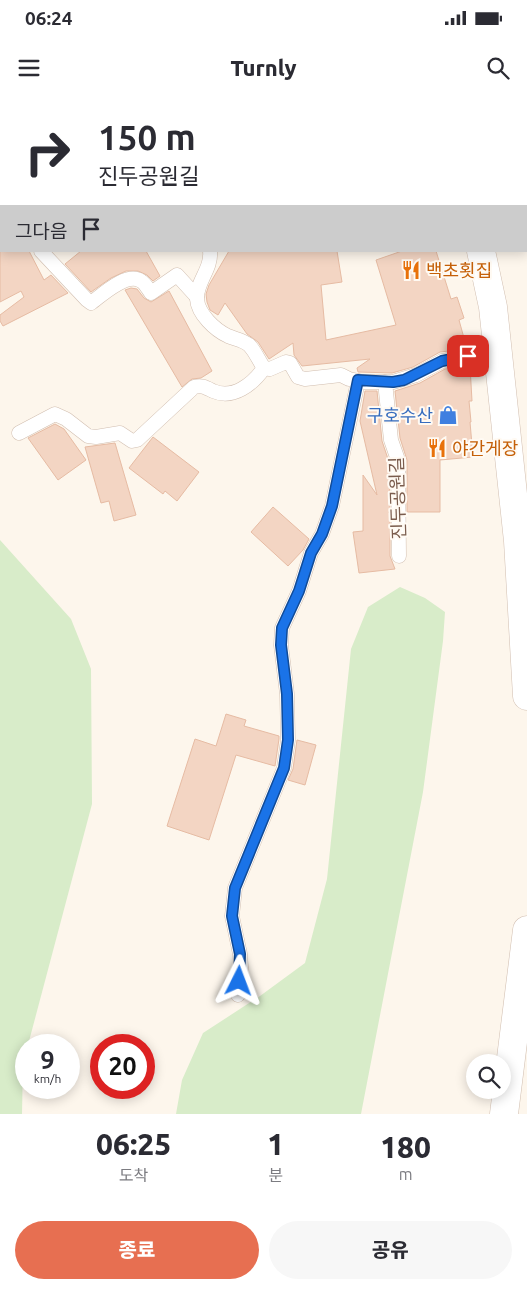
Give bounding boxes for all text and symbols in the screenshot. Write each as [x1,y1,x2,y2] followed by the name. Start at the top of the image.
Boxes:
[25,7,73,29] text: 06:24
[15,54,43,82] icon: menu
[484,54,512,82] icon: search
[231,55,296,80] text: Turnly
[98,117,196,157] text: 150 m
[15,120,80,185] icon: right
[98,163,199,188] text: 진두공원길
[77,215,105,243] icon: arrive
[15,220,67,242] text: 그다음
[400,259,422,281] restaurant icon: 백초횟집
[426,260,492,280] place label: 백초횟집
[447,335,489,377] pin
[454,342,482,370] icon: arrive
[437,404,459,426] shop icon: 구호수산
[367,405,433,425] place label: 구호수산
[426,437,448,459] restaurant icon: 야간게장
[452,438,518,458] place label: 야간게장
[386,456,408,540] street label: 진두공원길
[212,954,264,1006] position arrow
[90,1034,155,1099] speed limit sign: 20
[40,1046,55,1074] text: 9
[466,1054,511,1099] map controls
[466,1054,511,1099] button: search
[34,1072,61,1085] text: km/h
[96,1127,171,1161] text: 06:25
[267,1127,284,1161] text: 1
[380,1130,431,1164] text: 180
[399,1165,412,1183] text: m
[119,1166,148,1184] text: 도착
[268,1166,283,1184] text: 분
[15,1221,259,1279] button: 종료
[269,1221,512,1279] button: 공유

